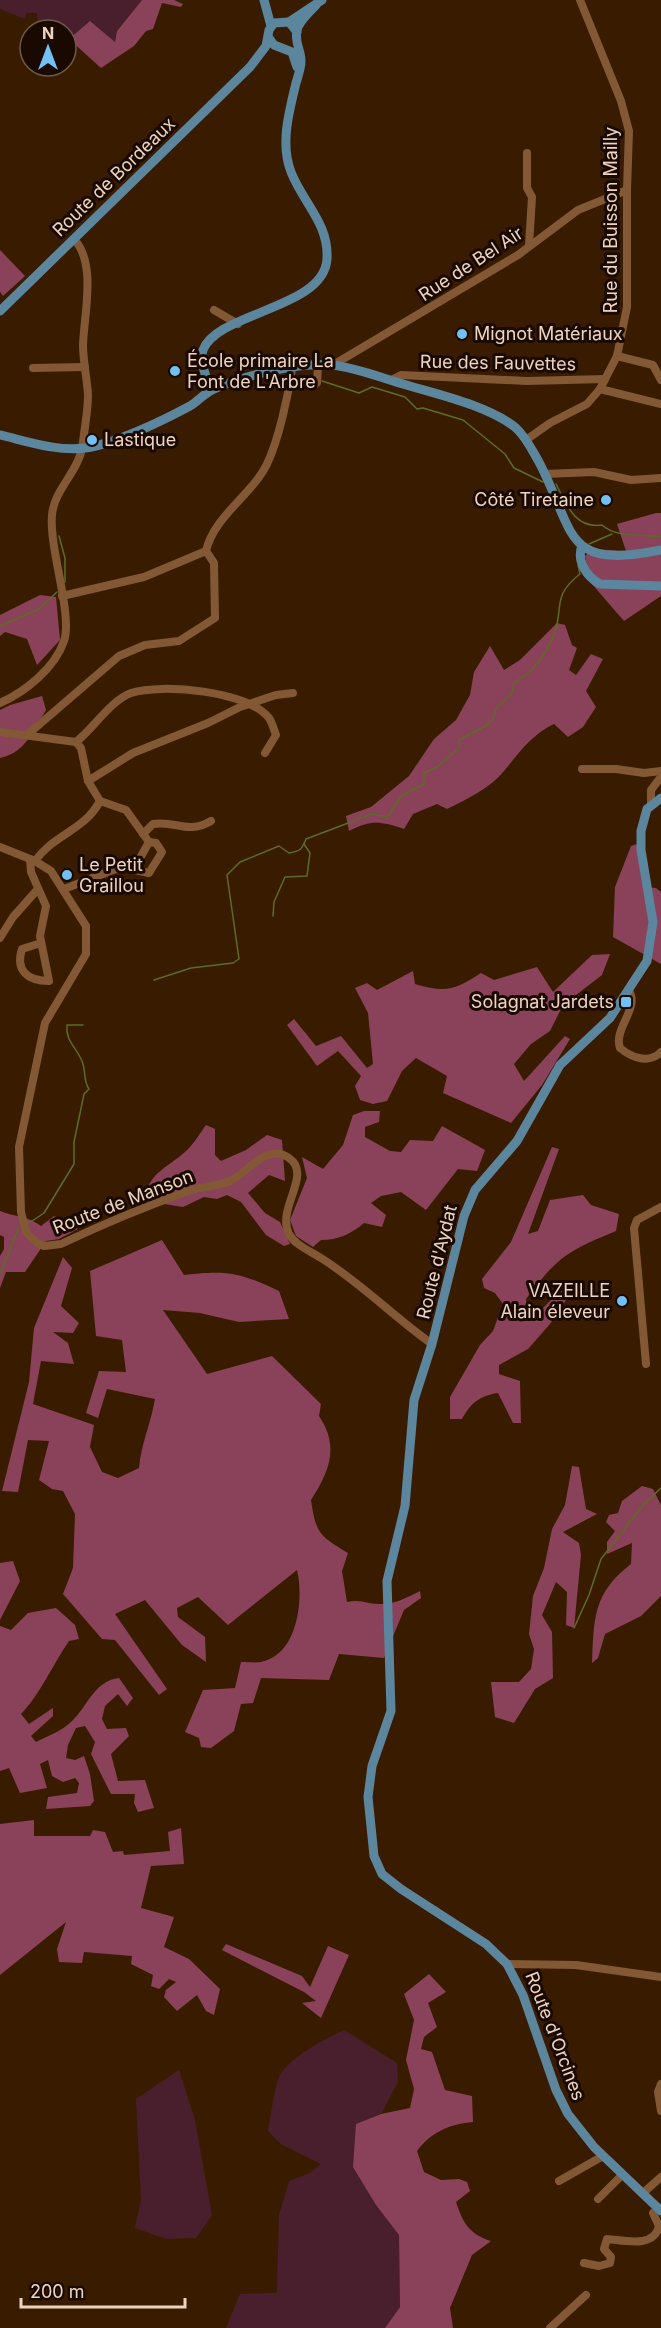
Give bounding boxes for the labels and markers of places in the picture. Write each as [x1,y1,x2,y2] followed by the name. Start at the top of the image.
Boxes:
[474,323,623,344] place label: Mignot Matériaux
[455,327,469,341] marker: Mignot Matériaux
[187,349,334,392] place label: École primaire La Font de L'Arbre
[168,364,182,378] marker: École primaire La Font de L'Arbre
[104,429,176,450] place label: Lastique
[85,433,99,447] marker: Lastique
[474,489,594,510] place label: Côté Tiretaine
[599,493,613,507] marker: Côté Tiretaine
[79,854,144,896] place label: Le Petit Graillou
[60,868,74,882] marker: Le Petit Graillou
[471,991,614,1012] place label: Solagnat Jardets
[619,995,633,1009] marker: Solagnat Jardets
[500,1280,610,1322] place label: VAZEILLE Alain éleveur
[615,1294,629,1308] marker: VAZEILLE Alain éleveur

